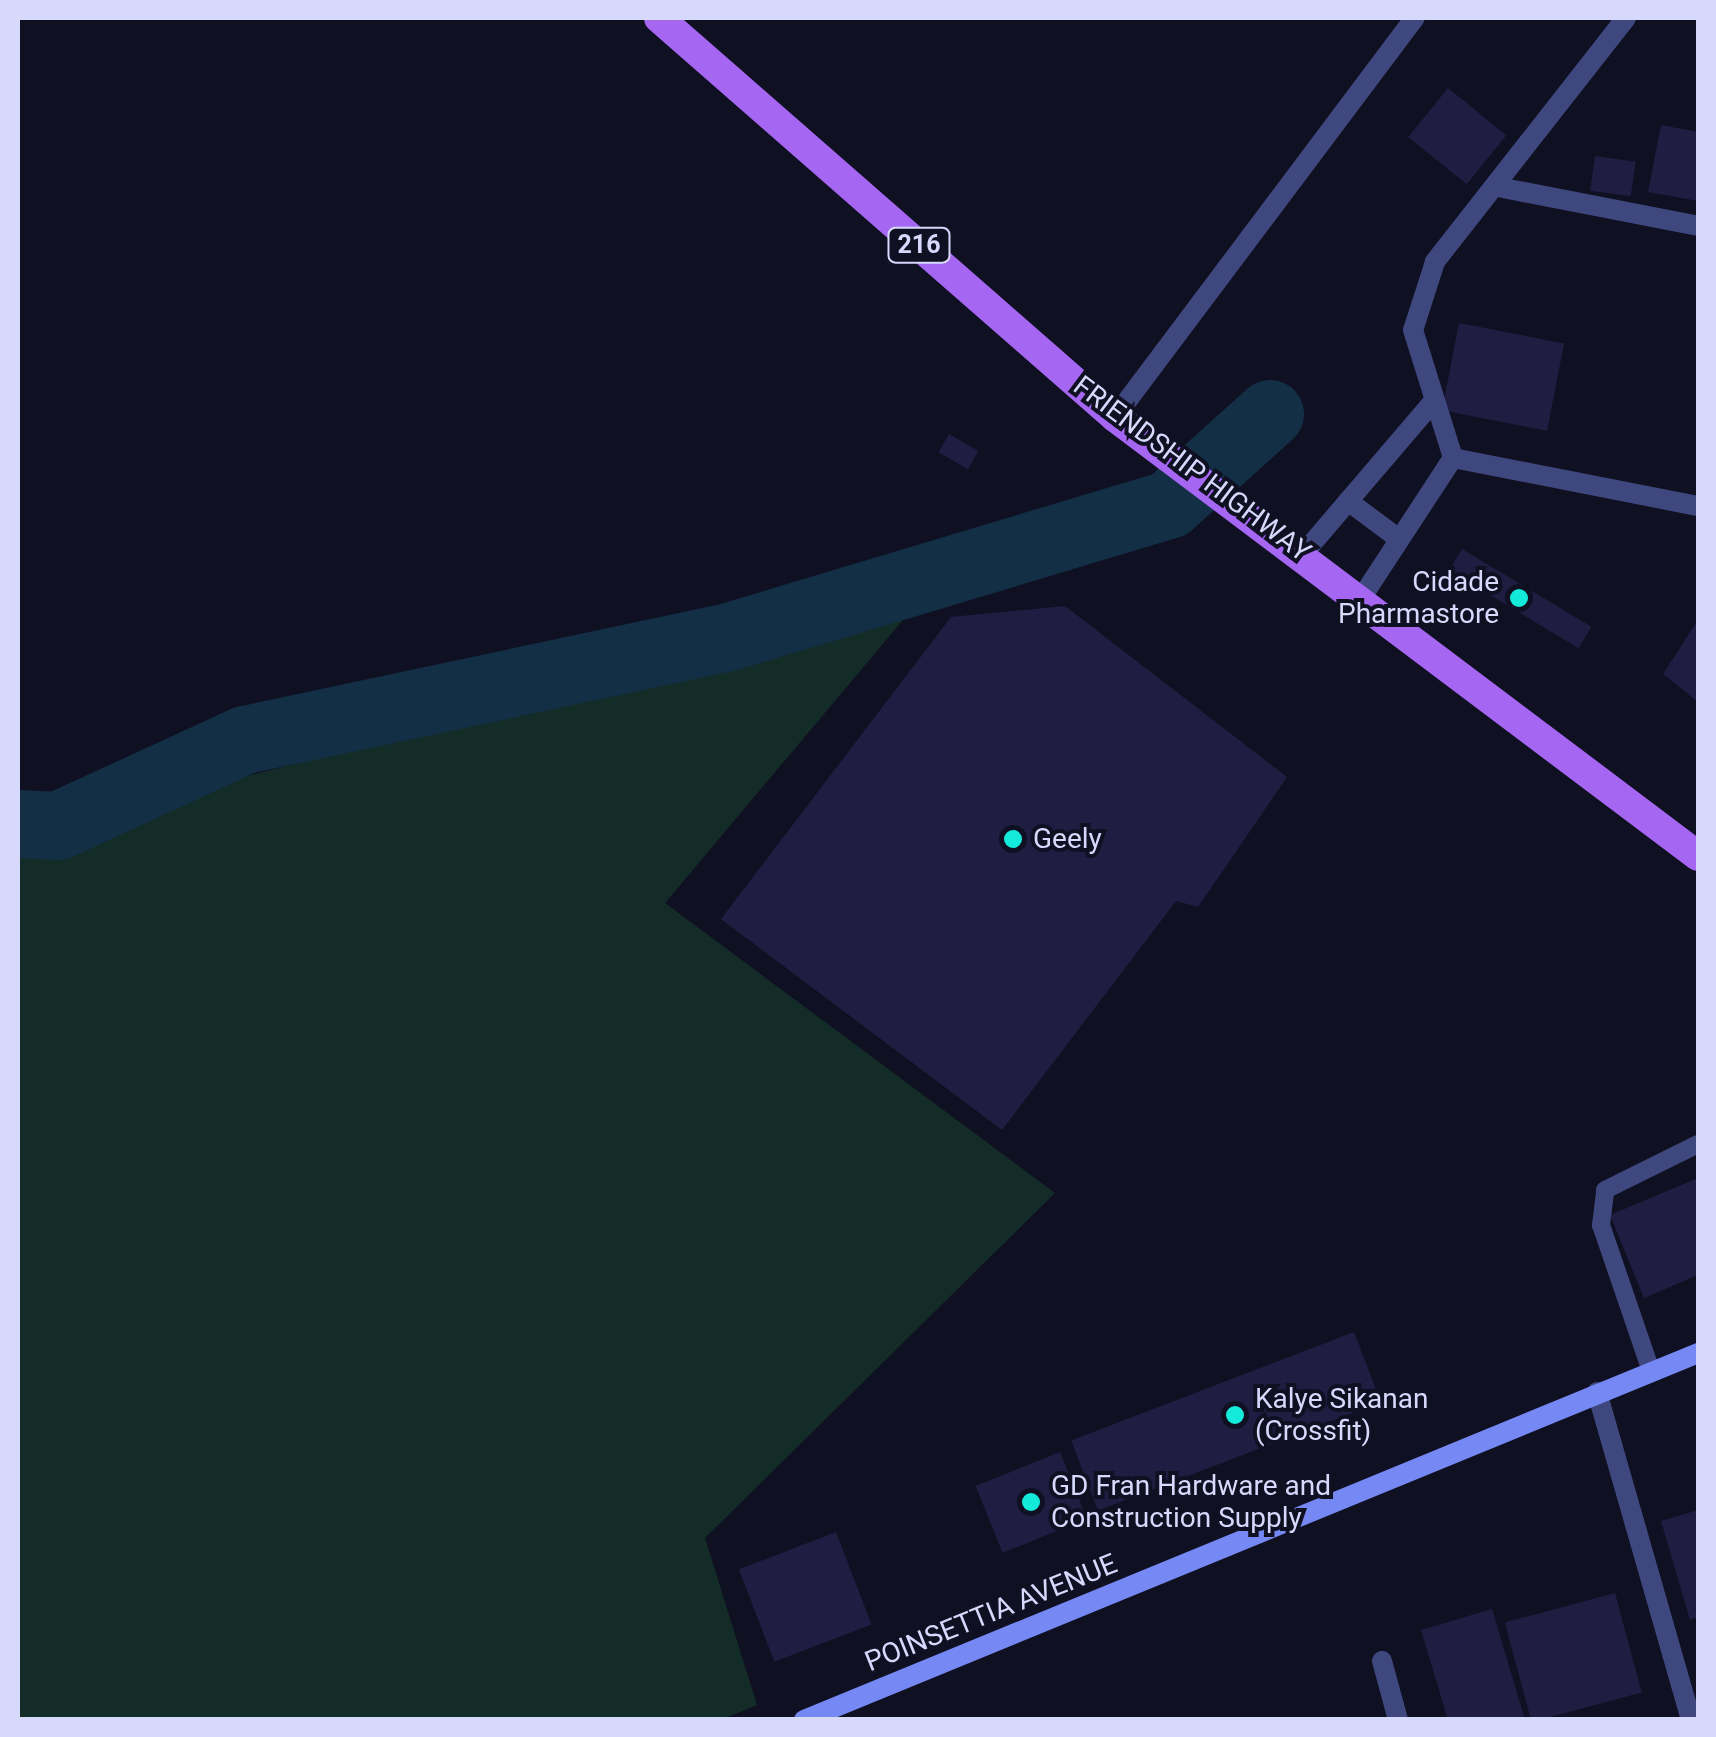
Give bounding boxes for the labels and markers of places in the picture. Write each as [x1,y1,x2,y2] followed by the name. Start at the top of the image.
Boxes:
[1338,565,1499,631] place label: Cidade Pharmastore
[1508,587,1530,609] marker: Cidade Pharmastore
[1033,822,1102,856] place label: Geely
[1002,828,1024,850] marker: Geely
[1255,1382,1428,1448] place label: Kalye Sikanan (Crossfit)
[1224,1404,1246,1426] marker: Kalye Sikanan (Crossfit)
[1051,1469,1331,1535] place label: GD Fran Hardware and Construction Supply
[1020,1491,1042,1513] marker: GD Fran Hardware and Construction Supply

